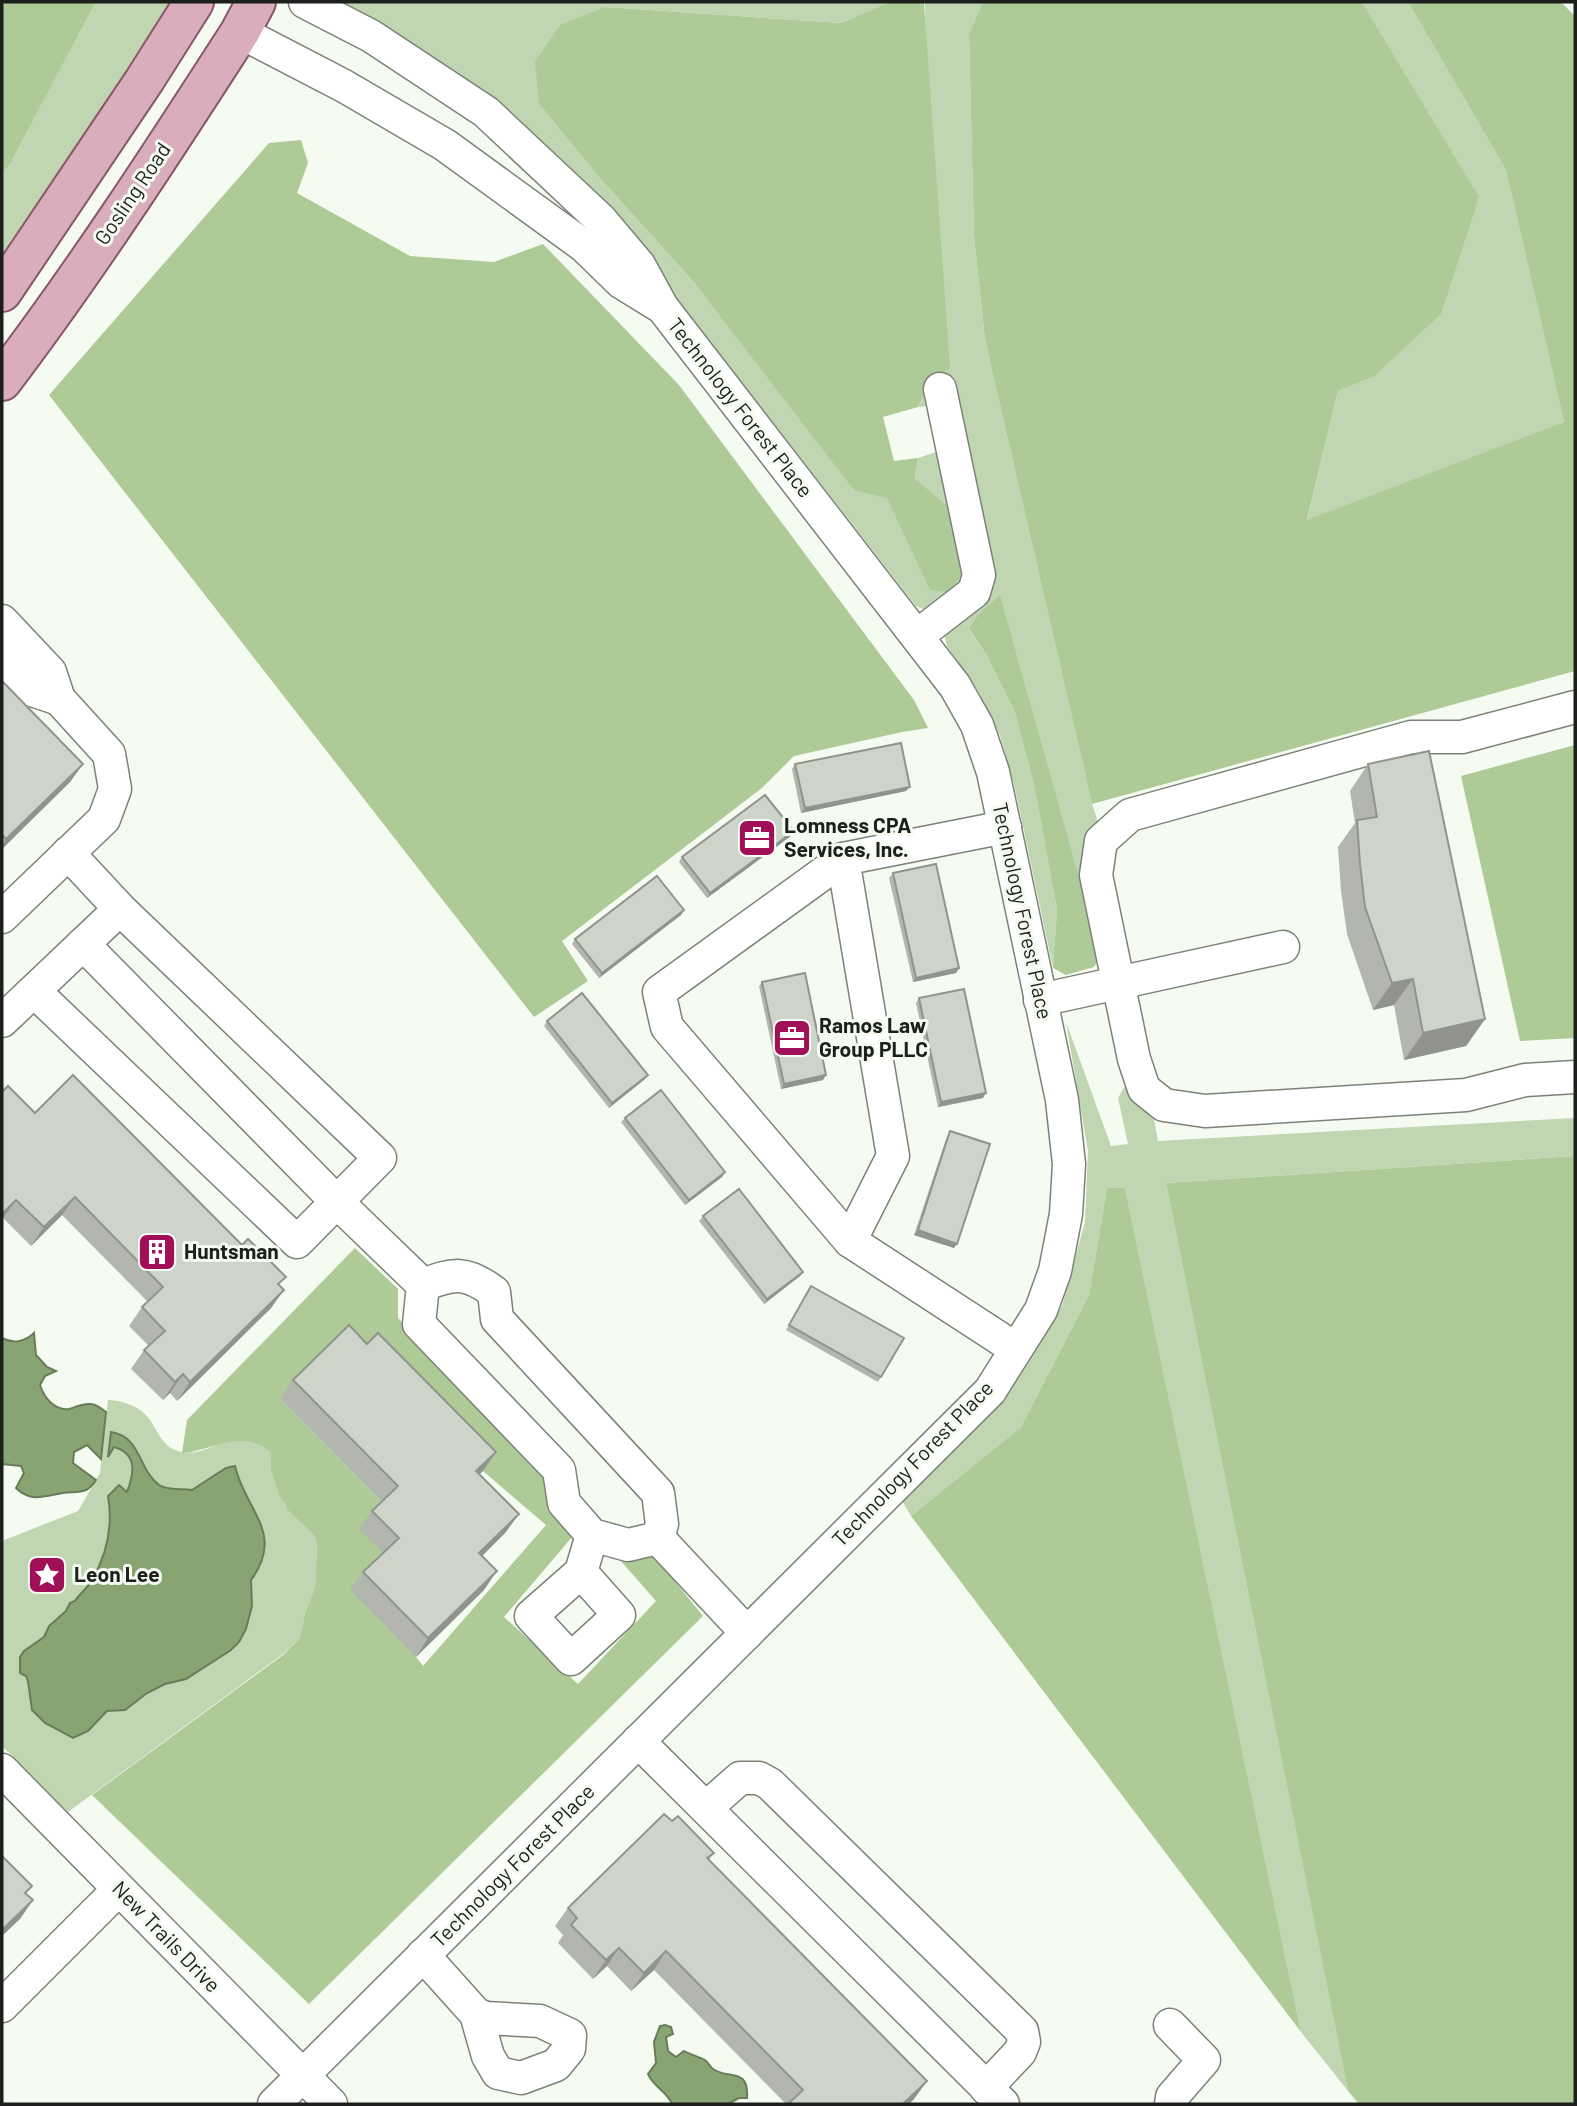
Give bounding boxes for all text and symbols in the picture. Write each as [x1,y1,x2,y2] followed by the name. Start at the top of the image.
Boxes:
[88,137,175,249] street label: Gosling Road
[663,312,819,502] street label: Technology Forest Place
[988,800,1059,1021] street label: Technology Forest Place
[784,812,911,861] place label: Lomness CPA Services, Inc.
[736,817,778,859] office icon: Lomness CPA Services, Inc.
[819,1012,928,1061] place label: Ramos Law Group PLLC
[771,1017,813,1059] office icon: Ramos Law Group PLLC
[136,1231,178,1273] building icon: Huntsman
[184,1238,279,1263] place label: Huntsman
[826,1375,998,1551] street label: Technology Forest Place
[26,1554,68,1596] place icon: Leon Lee
[74,1561,160,1586] place label: Leon Lee
[425,1778,599,1952] street label: Technology Forest Place
[108,1875,226,1997] street label: New Trails Drive

